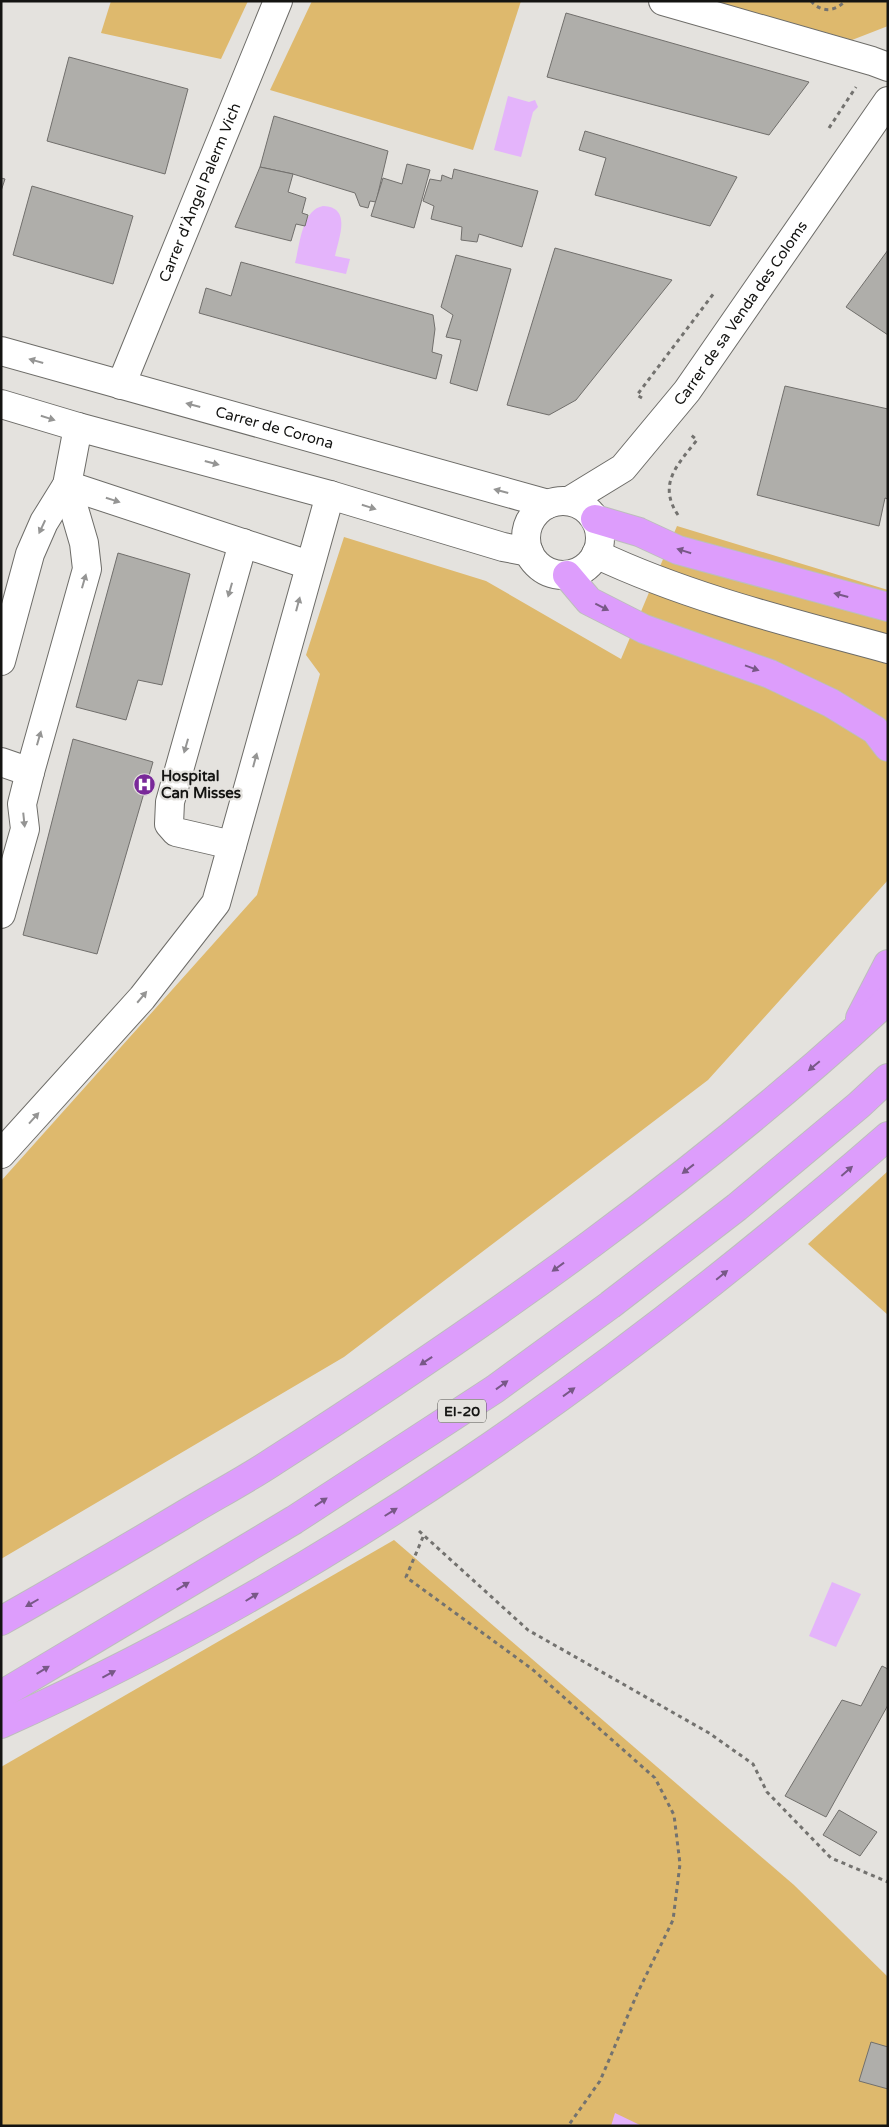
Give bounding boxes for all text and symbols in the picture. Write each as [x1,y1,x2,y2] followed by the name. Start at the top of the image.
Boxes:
[155,100,244,285] street label: Carrer d'Àngel Palerm Vich
[670,217,811,409] street label: Carrer de sa Venda des Coloms
[29,357,44,365] one-way arrow
[185,401,200,409] one-way arrow
[213,402,336,453] street label: Carrer de Corona
[41,414,56,422] one-way arrow
[205,459,220,467] one-way arrow
[494,486,509,494] one-way arrow
[106,496,121,504] one-way arrow
[362,503,377,511] one-way arrow
[38,520,46,534] one-way arrow
[676,547,691,555] one-way arrow
[80,574,88,589] one-way arrow
[225,583,233,598] one-way arrow
[833,590,848,598] one-way arrow
[295,596,303,611] one-way arrow
[595,603,609,611] one-way arrow
[745,664,760,672] one-way arrow
[36,730,44,745] one-way arrow
[181,739,189,754] one-way arrow
[251,753,259,768] one-way arrow
[161,767,241,802] place label: Hospital Can Misses
[133,773,157,797] hospital icon: Hospital Can Misses
[20,812,28,828] one-way arrow
[136,991,147,1003] one-way arrow
[808,1060,820,1072] one-way arrow
[28,1113,40,1125] one-way arrow
[681,1164,695,1174] one-way arrow
[841,1165,853,1177] one-way arrow
[552,1262,565,1272] one-way arrow
[715,1269,728,1280] one-way arrow
[419,1356,432,1366] one-way arrow
[495,1380,508,1390] one-way arrow
[562,1387,576,1397] one-way arrow
[438,1400,486,1422] road number: EI-20
[315,1497,328,1506] one-way arrow
[384,1508,397,1517] one-way arrow
[176,1582,189,1591] one-way arrow
[246,1593,259,1602] one-way arrow
[26,1599,39,1608] one-way arrow
[37,1665,50,1674] one-way arrow
[101,1670,116,1678] one-way arrow

